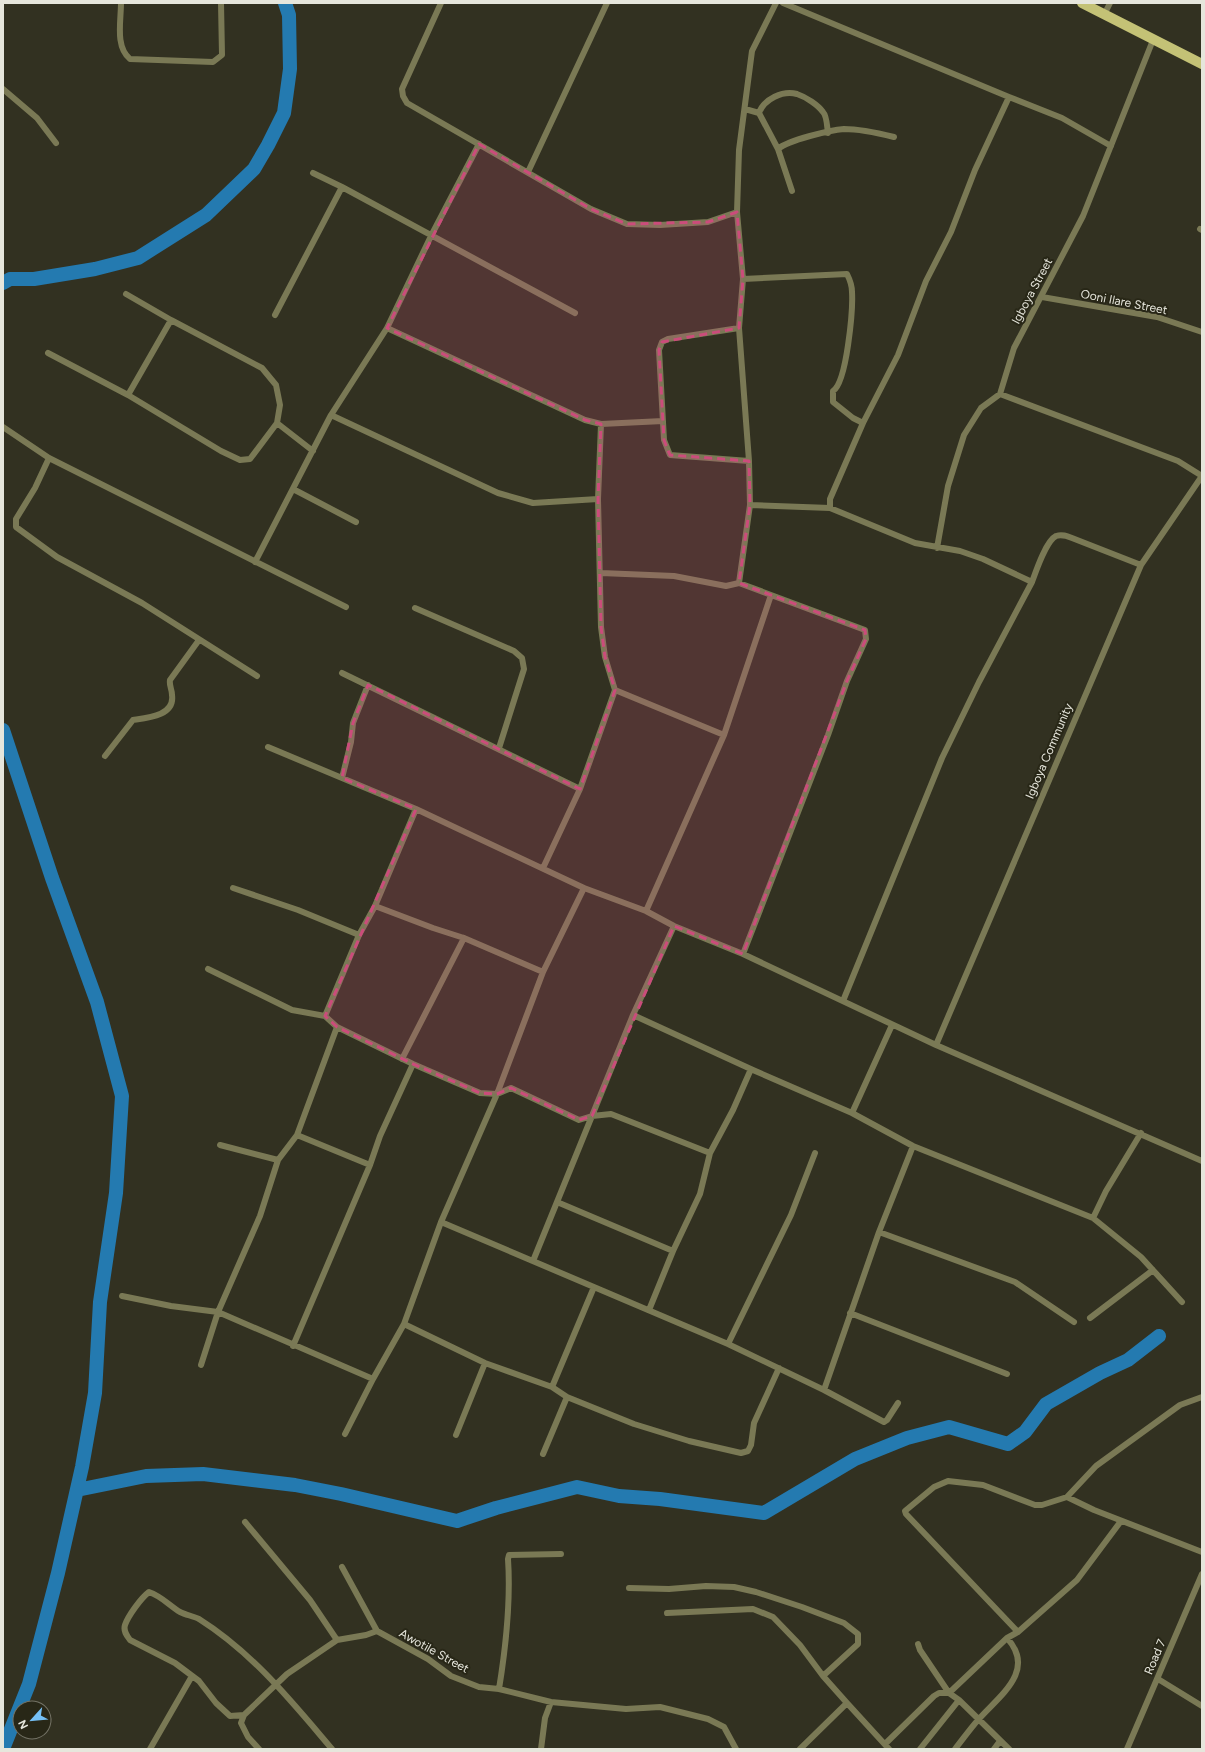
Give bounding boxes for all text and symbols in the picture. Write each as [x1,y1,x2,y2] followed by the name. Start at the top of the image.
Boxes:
[1009,255,1056,327] street label: Igboya Street
[1080,287,1169,317] street label: Ooni Ilare Street
[1023,700,1076,801] street label: Igboya Community
[397,1626,472,1676] street label: Awotile Street
[1141,1637,1169,1677] street label: Road 7
[12,1700,52,1740] north arrow
[16,1718,31,1731] text: N

